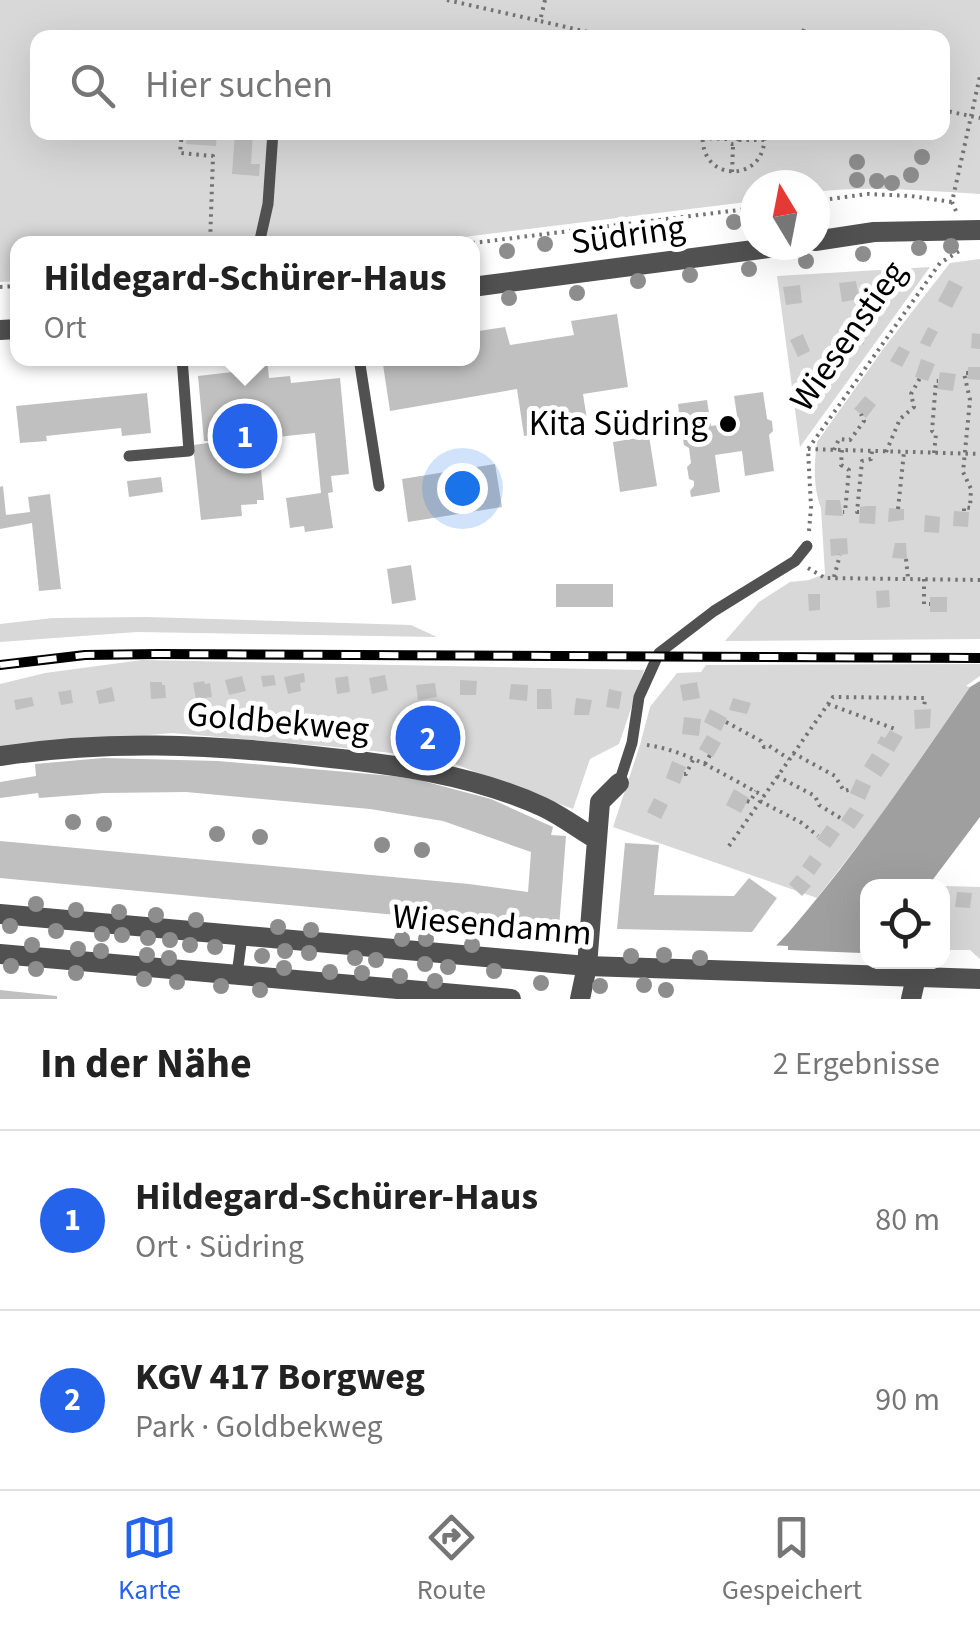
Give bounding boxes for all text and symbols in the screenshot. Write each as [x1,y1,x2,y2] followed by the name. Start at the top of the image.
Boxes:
[30,30,950,140] search box
[65,58,120,113] icon: search
[145,58,333,112] text: Hier suchen
[740,170,830,260] north arrow
[568,202,689,268] street label: Südring
[10,236,480,366] popup
[778,250,918,421] street label: Wiesenstieg
[43,251,447,305] text: Hildegard-Schürer-Haus
[43,305,87,351] text: Ort
[212,398,278,474] pin: 1
[529,399,708,449] place label: Kita Südring
[717,413,739,435] marker: Kita Südring
[437,463,488,514] your location
[185,689,372,755] street label: Goldbekweg
[396,700,460,776] pin: 2
[860,879,950,969] map controls
[860,879,950,969] button: locate
[390,891,594,959] street label: Wiesendamm
[40,1034,252,1094] text: In der Nähe
[773,1041,940,1087] text: 2 Ergebnisse
[135,1170,538,1224] text: Hildegard-Schürer-Haus
[64,1197,81,1243] text: 1
[875,1197,940,1243] text: 80 m
[135,1224,304,1270] text: Ort · Südring
[135,1350,425,1404] text: KGV 417 Borgweg
[64,1377,81,1423] text: 2
[875,1377,940,1423] text: 90 m
[135,1404,383,1450] text: Park · Goldbekweg
[118,1510,181,1610] tab: Karte
[417,1510,486,1610] tab: Route
[722,1510,862,1610] tab: Gespeichert

